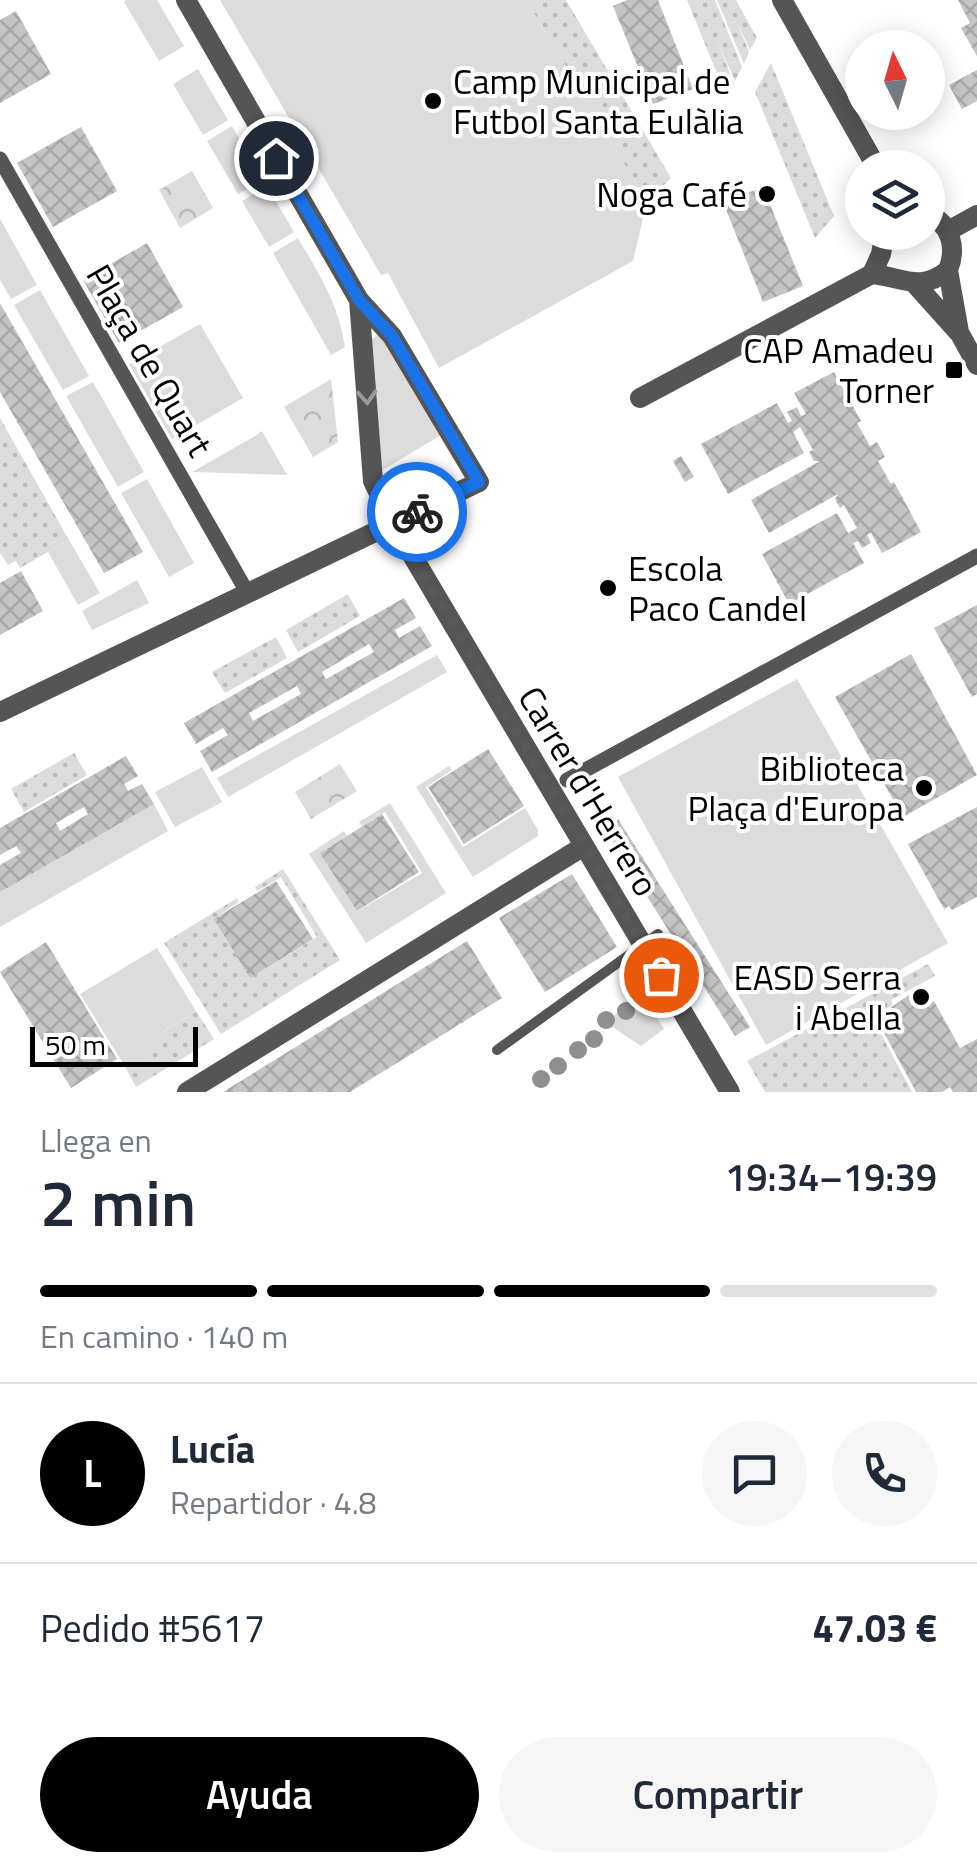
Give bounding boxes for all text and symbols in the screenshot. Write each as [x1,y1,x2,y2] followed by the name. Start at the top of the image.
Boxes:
[845,30,945,130] north arrow
[845,30,945,250] map controls
[453,54,744,148] place label: Camp Municipal de Futbol Santa Eulàlia
[422,90,444,112] marker: Camp Municipal de Futbol Santa Eulàlia
[234,116,319,201] pin
[249,131,304,186] icon: home
[845,150,945,250] button: layers
[596,167,747,221] place label: Noga Café
[756,183,778,205] marker: Noga Café
[73,254,227,466] street label: Plaça de Quart
[743,323,934,417] place label: CAP Amadeu Torner
[943,359,965,381] marker: CAP Amadeu Torner
[355,390,377,406] one-way arrow
[367,462,467,562] courier
[390,485,445,540] icon: bike
[628,541,807,635] place label: Escola Paco Candel
[597,577,619,599] marker: Escola Paco Candel
[505,676,673,906] street label: Carrer d'Herrero
[687,741,904,835] place label: Biblioteca Plaça d'Europa
[913,777,935,799] marker: Biblioteca Plaça d'Europa
[619,933,704,1018] pin
[634,948,689,1003] icon: bag
[733,950,901,1044] place label: EASD Serra i Abella
[910,986,932,1008] marker: EASD Serra i Abella
[30,1022,198,1066] scale bar
[45,1023,106,1066] text: 50 m
[40,1116,152,1164] text: Llega en
[725,1148,937,1206] text: 19:34–19:39
[40,1152,196,1251] text: 2 min
[40,1312,288,1360] text: En camino · 140 m
[170,1420,255,1478] text: Lucía
[702,1421,807,1526] button: chat
[832,1421,937,1526] button: phone
[84,1444,101,1502] text: L
[170,1478,376,1526] text: Repartidor · 4.8
[40,1599,265,1657] text: Pedido #5617
[813,1599,937,1657] text: 47.03 €
[40,1737,479,1852] button: Ayuda
[499,1737,937,1852] button: Compartir

